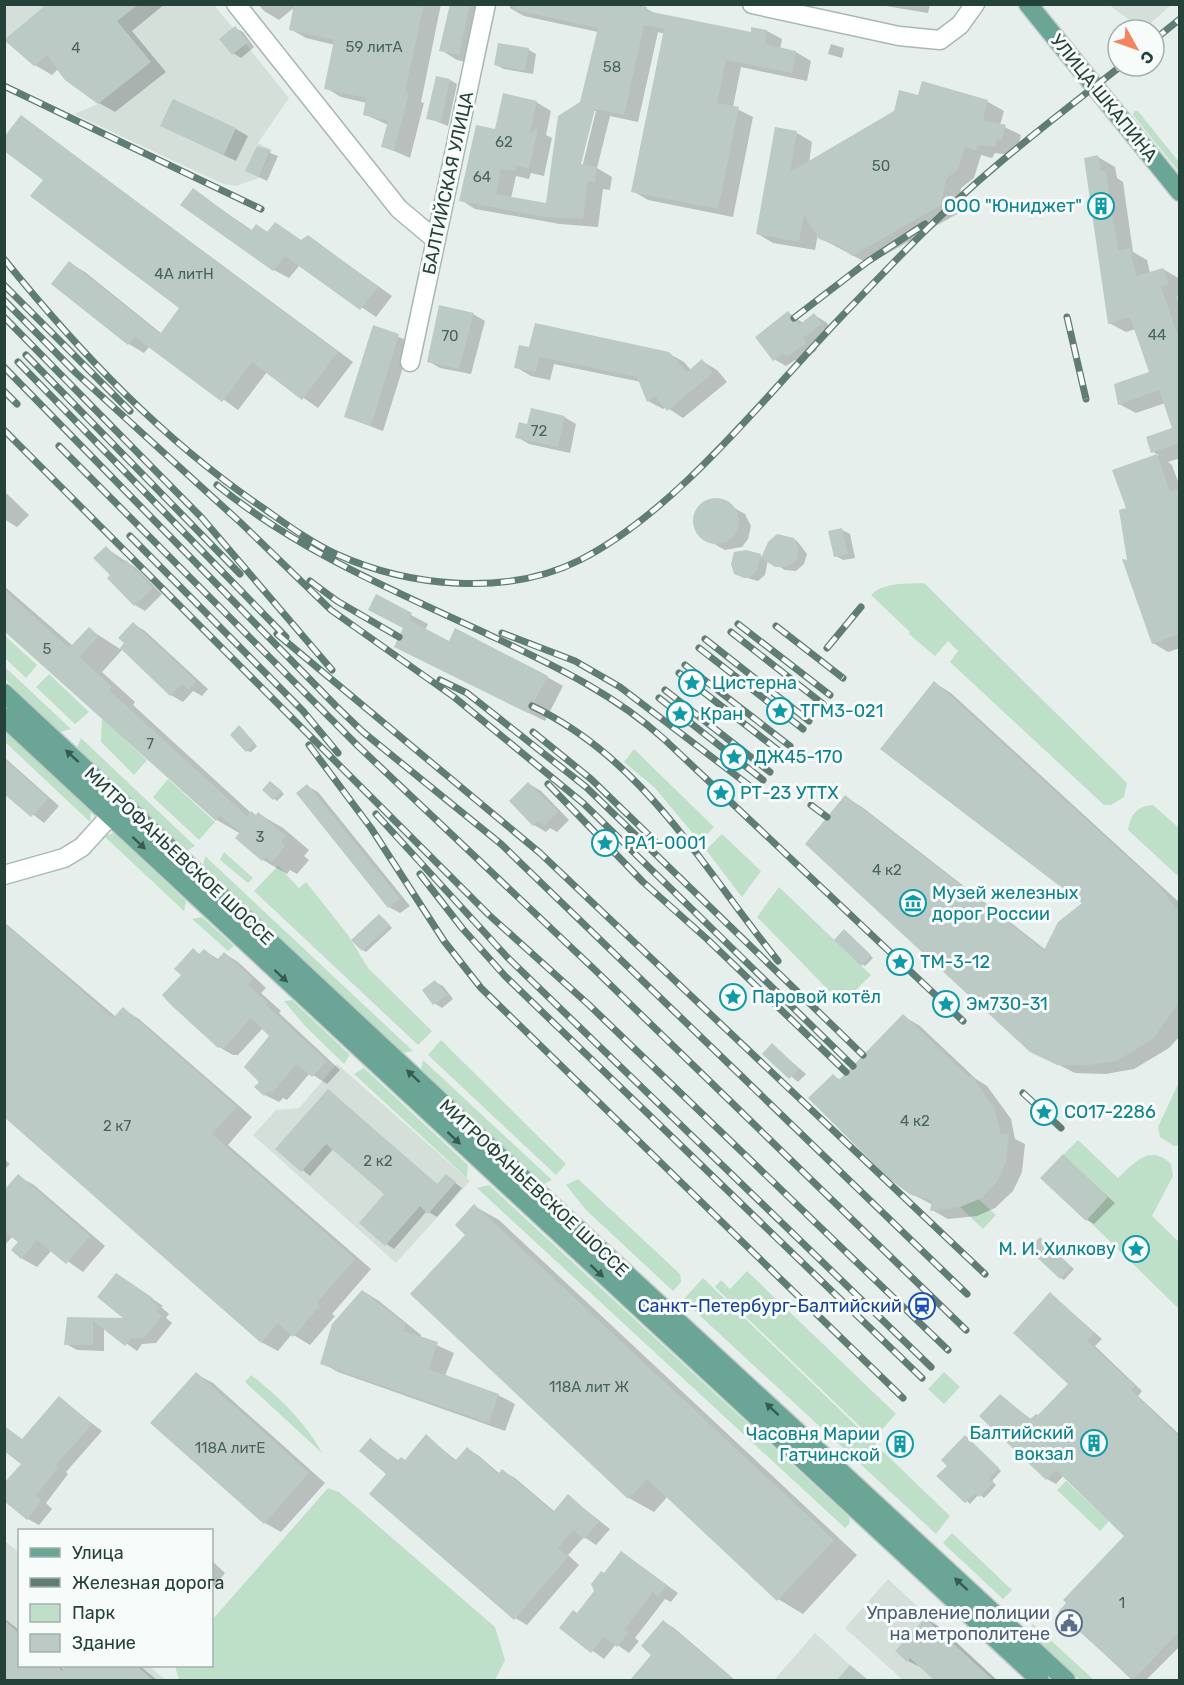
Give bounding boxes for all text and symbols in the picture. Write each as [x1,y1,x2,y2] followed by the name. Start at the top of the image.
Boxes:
[1106,18,1166,78] north arrow
[1046,30,1162,166] street label: УЛИЦА ШКАПИНА
[345,38,403,56] house number: 59 литА
[71,39,81,57] house number: 4
[1136,47,1158,68] text: С
[603,58,621,76] house number: 58
[418,89,478,277] street label: БАЛТИЙСКАЯ УЛИЦА
[495,133,513,151] house number: 62
[872,157,890,175] house number: 50
[473,168,491,186] house number: 64
[1086,191,1116,221] building icon: ООО "Юниджет"
[944,195,1082,217] place label: ООО "Юниджет"
[154,265,214,283] house number: 4А литН
[1148,326,1166,344] house number: 44
[441,327,459,345] house number: 70
[531,422,547,440] house number: 72
[43,640,52,658] house number: 5
[677,668,707,698] place icon: Цистерна
[712,672,797,694] place label: Цистерна
[765,696,795,726] place icon: ТГМ3-021
[665,699,695,729] place icon: Кран
[800,700,883,722] place label: ТГМ3-021
[700,703,743,725] place label: Кран
[146,735,154,753] house number: 7
[719,742,749,772] place icon: ДЖ45-170
[754,746,843,768] place label: ДЖ45-170
[64,749,79,763] one-way arrow
[80,763,278,949] street label: МИТРОФАНЬЕВСКОЕ ШОССЕ
[706,778,736,808] place icon: РТ-23 УТТХ
[740,782,839,804] place label: РТ-23 УТТХ
[255,828,265,846] house number: 3
[590,828,620,858] place icon: РА1-0001
[624,832,706,854] place label: РА1-0001
[131,836,146,849] one-way arrow
[872,861,902,879] house number: 4 к2
[932,882,1079,925] place label: Музей железных дорог России
[898,888,928,918] museum icon: Музей железных дорог России
[885,947,915,977] place icon: ТМ-3-12
[920,951,990,973] place label: ТМ-3-12
[274,969,288,983] one-way arrow
[718,982,748,1012] place icon: Паровой котёл
[752,986,881,1008] place label: Паровой котёл
[931,989,961,1019] place icon: Эм730-31
[966,993,1048,1015] place label: Эм730-31
[406,1069,421,1083] one-way arrow
[435,1095,633,1281] street label: МИТРОФАНЬЕВСКОЕ ШОССЕ
[1029,1097,1059,1127] place icon: СО17-2286
[1064,1101,1156,1123] place label: СО17-2286
[900,1112,930,1130] house number: 4 к2
[103,1117,131,1135] house number: 2 к7
[447,1131,462,1145] one-way arrow
[363,1152,393,1170] house number: 2 к2
[1121,1234,1151,1264] place icon: М. И. Хилкову
[998,1238,1116,1260] place label: М. И. Хилкову
[590,1264,605,1278] one-way arrow
[907,1291,937,1321] station icon: Санкт-Петербург-Балтийский
[638,1295,902,1317] place label: Санкт-Петербург-Балтийский
[549,1378,629,1396] house number: 118А лит Ж
[765,1402,779,1416] one-way arrow
[969,1422,1074,1465] place label: Балтийский вокзал
[746,1423,880,1466] place label: Часовня Марии Гатчинской
[1079,1428,1109,1458] building icon: Балтийский вокзал
[885,1429,915,1459] building icon: Часовня Марии Гатчинской
[195,1439,265,1457] house number: 118А литЕ
[18,1529,213,1667] legend
[72,1542,124,1564] text: Улица
[72,1572,225,1594] text: Железная дорога
[954,1578,969,1591] one-way arrow
[1119,1594,1125,1612] house number: 1
[72,1602,116,1624] text: Парк
[866,1602,1050,1645] place label: Управление полиции на метрополитене
[1054,1608,1084,1638] public building icon: Управление полиции на метрополитене
[72,1632,136,1654] text: Здание

